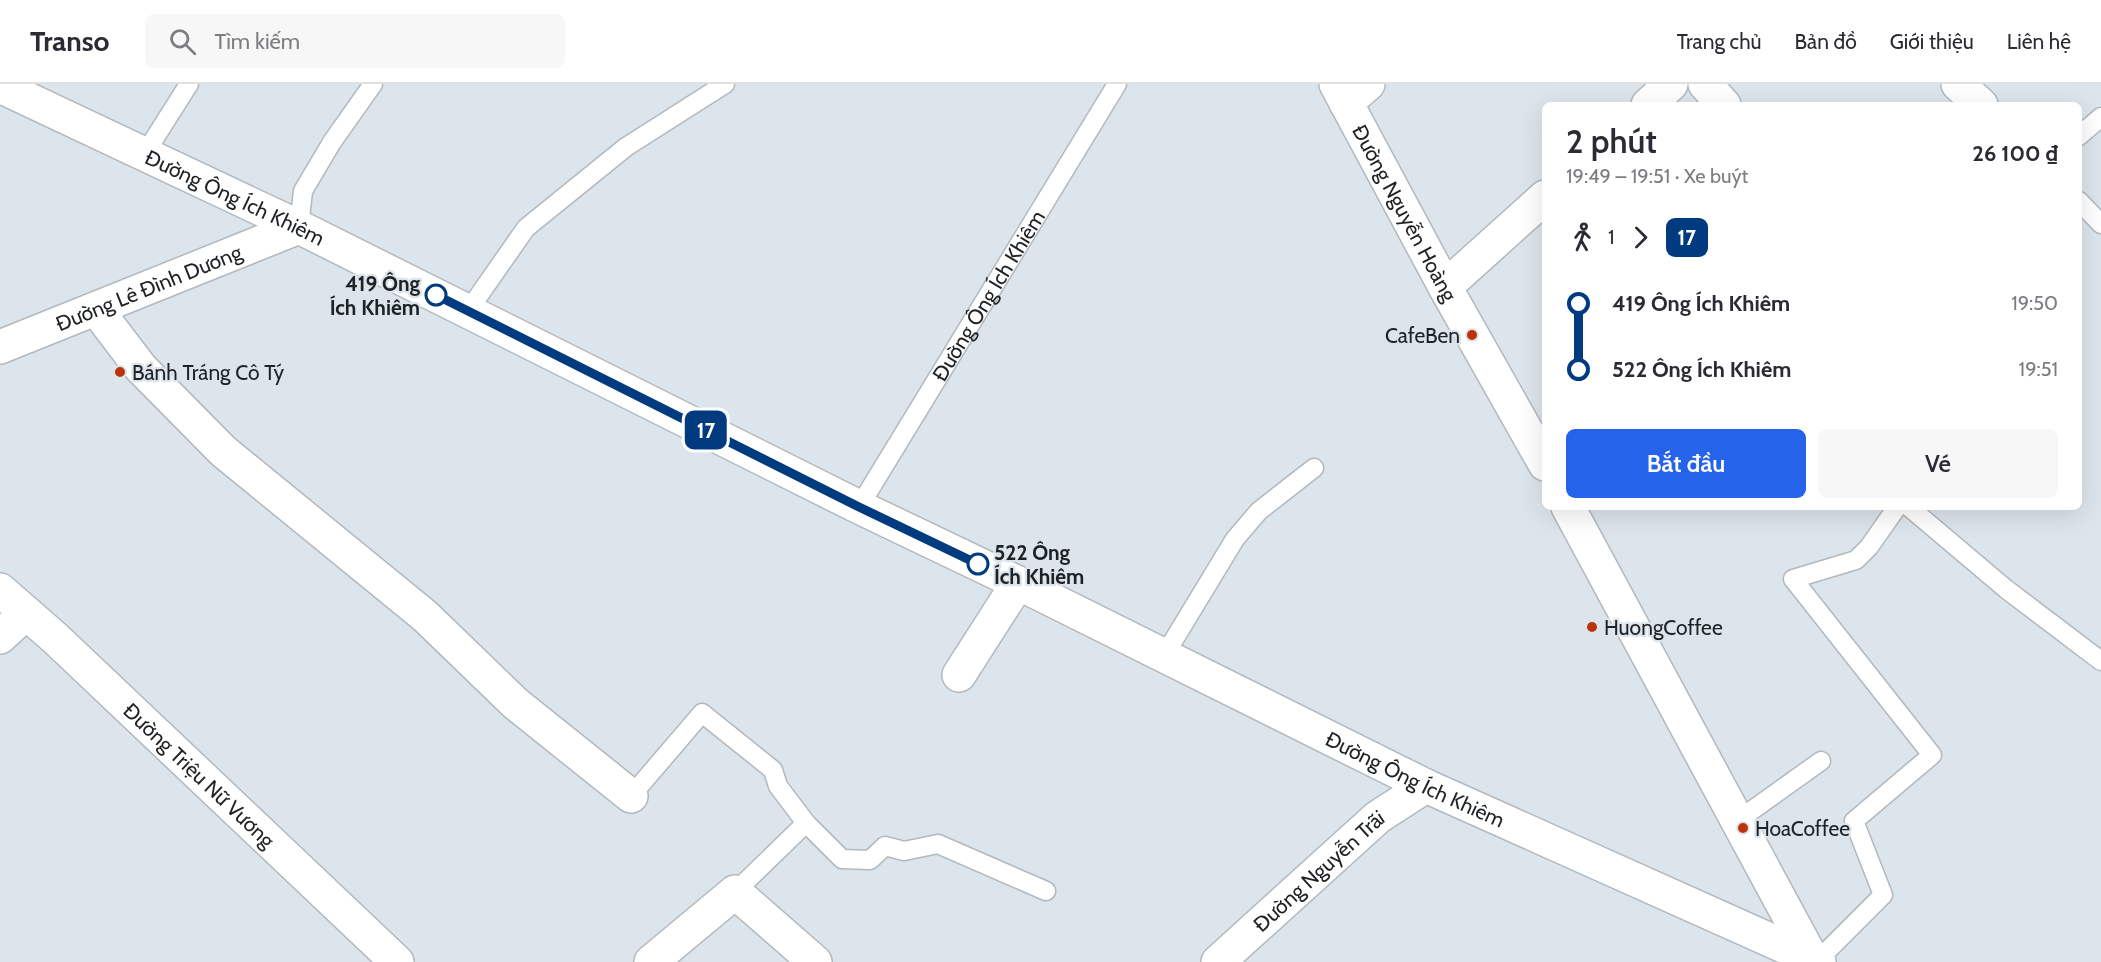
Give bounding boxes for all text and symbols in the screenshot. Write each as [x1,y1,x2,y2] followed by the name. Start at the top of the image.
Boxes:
[145,14,565,68] search box
[30,24,109,58] text: Transo
[166,25,199,58] icon: search
[214,28,300,55] text: Tìm kiếm
[1677,29,1762,54] text: Trang chủ
[1795,29,1857,54] text: Bản đồ
[1890,29,1974,54] text: Giới thiệu
[2007,29,2071,54] text: Liên hệ
[1347,120,1463,306] street label: Đường Nguyễn Hoàng
[1566,121,1657,161] text: 2 phút
[1972,140,2058,167] text: 26 100 ₫
[141,144,329,250] street label: Đường Ông Ích Khiêm
[1566,164,1748,188] text: 19:49 – 19:51 · Xe buýt
[927,205,1050,385] street label: Đường Ông Ích Khiêm
[1566,221,1599,254] icon: walk
[1624,221,1657,254] icon: forward
[1608,225,1615,249] text: 1
[1678,225,1696,250] text: 17
[52,239,246,336] street label: Đường Lê Đình Dương
[330,271,420,320] place label: 419 Ông Ích Khiêm
[425,284,447,306] marker: 419 Ông Ích Khiêm
[1612,290,1790,317] text: 419 Ông Ích Khiêm
[2011,291,2058,315] text: 19:50
[1385,323,1460,348] place label: CafeBen
[1465,328,1479,342] marker: CafeBen
[1612,356,1791,383] text: 522 Ông Ích Khiêm
[2019,357,2058,381] text: 19:51
[132,360,285,385] place label: Bánh Tráng Cô Tý
[113,365,127,379] marker: Bánh Tráng Cô Tý
[679,410,733,450] line badge: 17
[697,418,715,443] text: 17
[1566,429,1806,498] button: Bắt đầu
[1818,429,2058,498] button: Vé
[994,540,1084,589] place label: 522 Ông Ích Khiêm
[967,553,989,575] marker: 522 Ông Ích Khiêm
[1604,615,1723,640] place label: HuongCoffee
[1585,620,1599,634] marker: HuongCoffee
[119,697,281,853] street label: Đường Triệu Nữ Vương
[1322,726,1509,832] street label: Đường Ông Ích Khiêm
[1248,804,1389,937] street label: Đường Nguyễn Trãi
[1755,816,1850,841] place label: HoaCoffee
[1736,821,1750,835] marker: HoaCoffee

